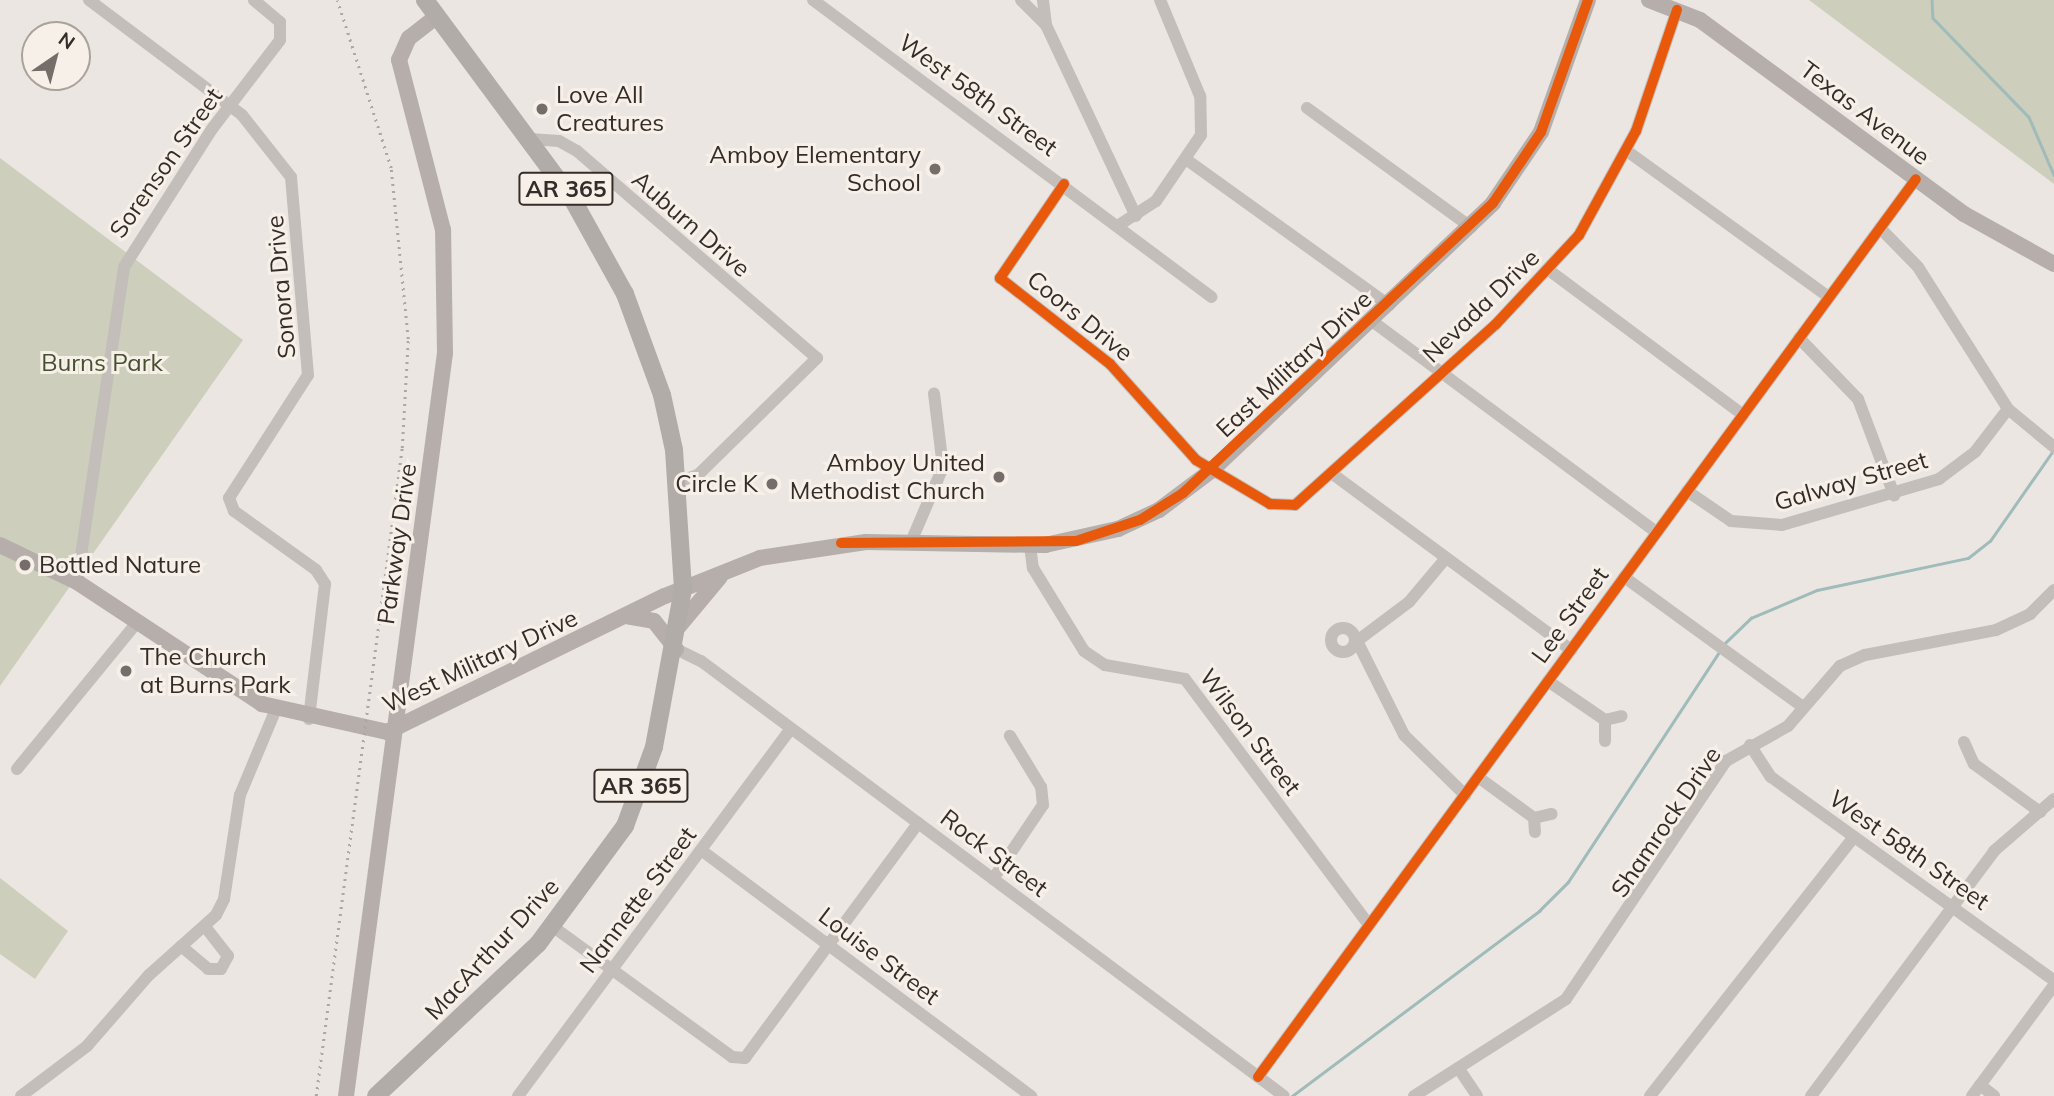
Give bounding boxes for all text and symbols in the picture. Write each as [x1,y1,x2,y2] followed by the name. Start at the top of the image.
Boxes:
[21,21,91,91] north arrow
[54,26,80,54] text: N
[893,28,1063,162] street label: West 58th Street
[1795,55,1935,171] street label: Texas Avenue
[556,81,664,137] place label: Love All Creatures
[104,82,228,244] street label: Sorenson Street
[534,101,550,117] marker: Love All Creatures
[709,141,921,197] place label: Amboy Elementary School
[927,161,943,177] marker: Amboy Elementary School
[626,165,756,283] street label: Auburn Drive
[517,170,615,208] road number: AR 365
[260,214,302,360] street label: Sonora Drive
[1417,243,1545,369] street label: Nevada Drive
[1021,265,1139,367] street label: Coors Drive
[1210,285,1378,443] street label: East Military Drive
[41,349,163,377] park label: Burns Park
[1771,445,1931,517] street label: Galway Street
[790,449,985,505] place label: Amboy United Methodist Church
[371,462,423,626] street label: Parkway Drive
[991,469,1007,485] marker: Amboy United Methodist Church
[675,470,758,498] place label: Circle K
[764,476,780,492] marker: Circle K
[39,551,201,579] place label: Bottled Nature
[17,557,33,573] marker: Bottled Nature
[1526,561,1614,669] street label: Lee Street
[378,603,582,719] street label: West Military Drive
[140,643,291,699] place label: The Church at Burns Park
[118,663,134,679] marker: The Church at Burns Park
[1193,663,1307,801] street label: Wilson Street
[1605,741,1727,903] street label: Shamrock Drive
[592,766,690,806] road number: AR 365
[1823,784,1995,916] street label: West 58th Street
[935,803,1053,903] street label: Rock Street
[574,821,702,979] street label: Nannette Street
[419,872,565,1026] street label: MacArthur Drive
[813,901,945,1011] street label: Louise Street

